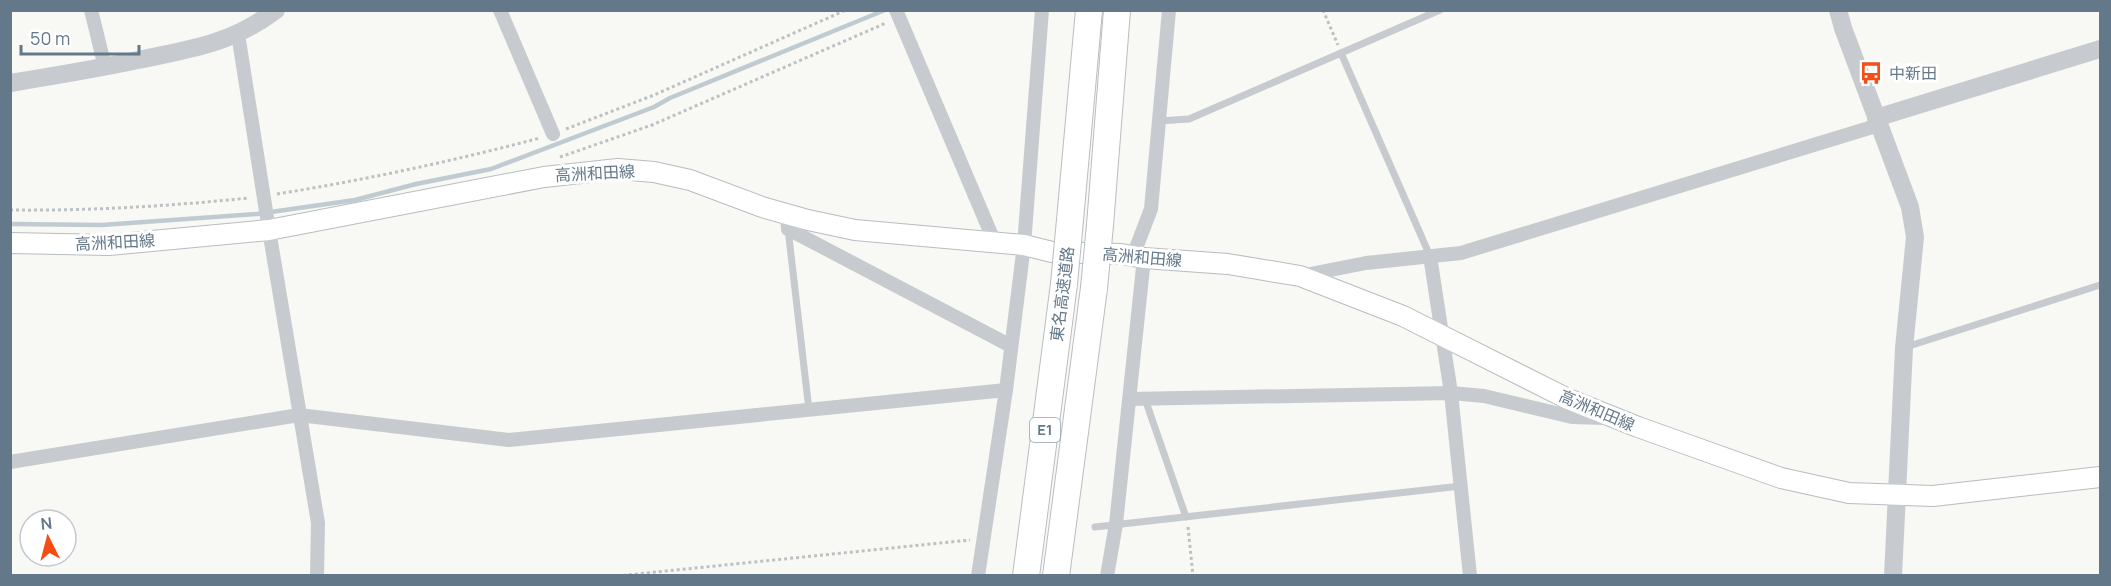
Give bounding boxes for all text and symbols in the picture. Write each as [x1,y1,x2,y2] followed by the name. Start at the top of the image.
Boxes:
[21,18,140,56] scale bar
[30,26,70,50] text: 50 m
[1858,60,1884,86] bus stop icon: 中新田
[1889,62,1937,84] place label: 中新田
[554,160,636,186] street label: 高洲和田線
[74,229,156,255] street label: 高洲和田線
[1101,243,1183,271] street label: 高洲和田線
[1045,245,1079,343] street label: 東名高速道路
[1556,384,1638,436] street label: 高洲和田線
[1030,418,1060,442] road number: E1
[18,508,78,568] north arrow
[40,512,53,535] text: N

